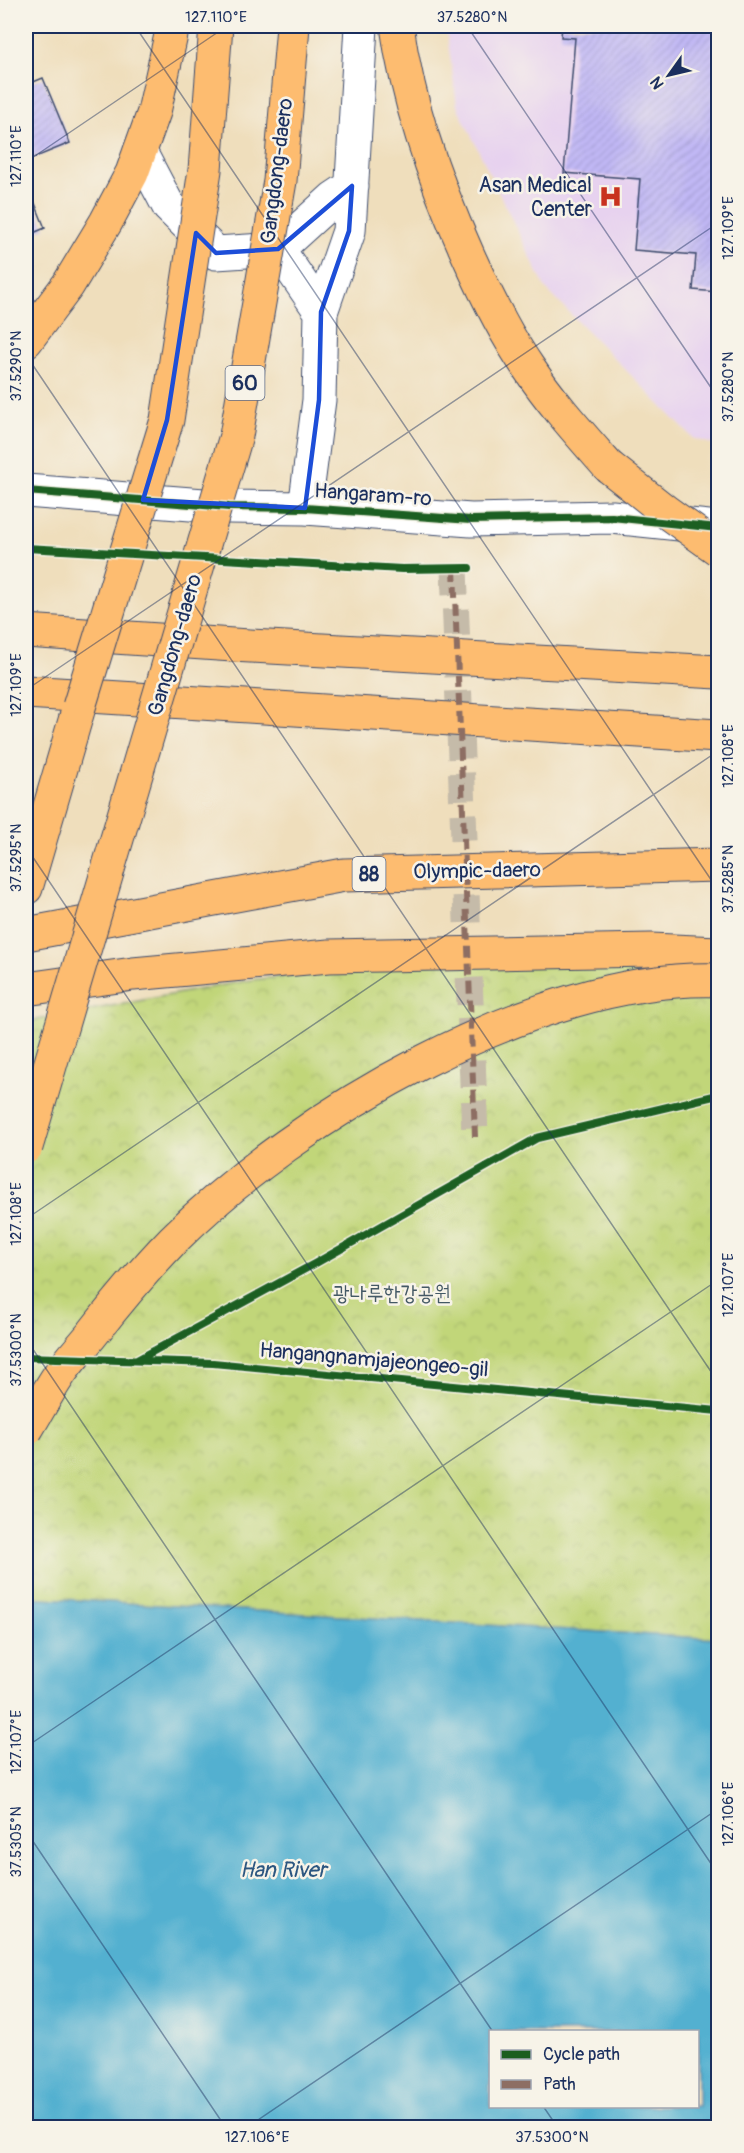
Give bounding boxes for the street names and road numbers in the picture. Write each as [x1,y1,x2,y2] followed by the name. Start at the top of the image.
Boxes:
[255,97,299,245] street label: Gangdong-daero
[226,366,264,400] road number: 60
[313,477,433,513] street label: Hangaram-ro
[142,571,208,719] street label: Gangdong-daero
[413,856,541,886] street label: Olympic-daero
[352,857,386,891] road number: 88
[258,1337,490,1383] street label: Hangangnamjajeongeo-gil

